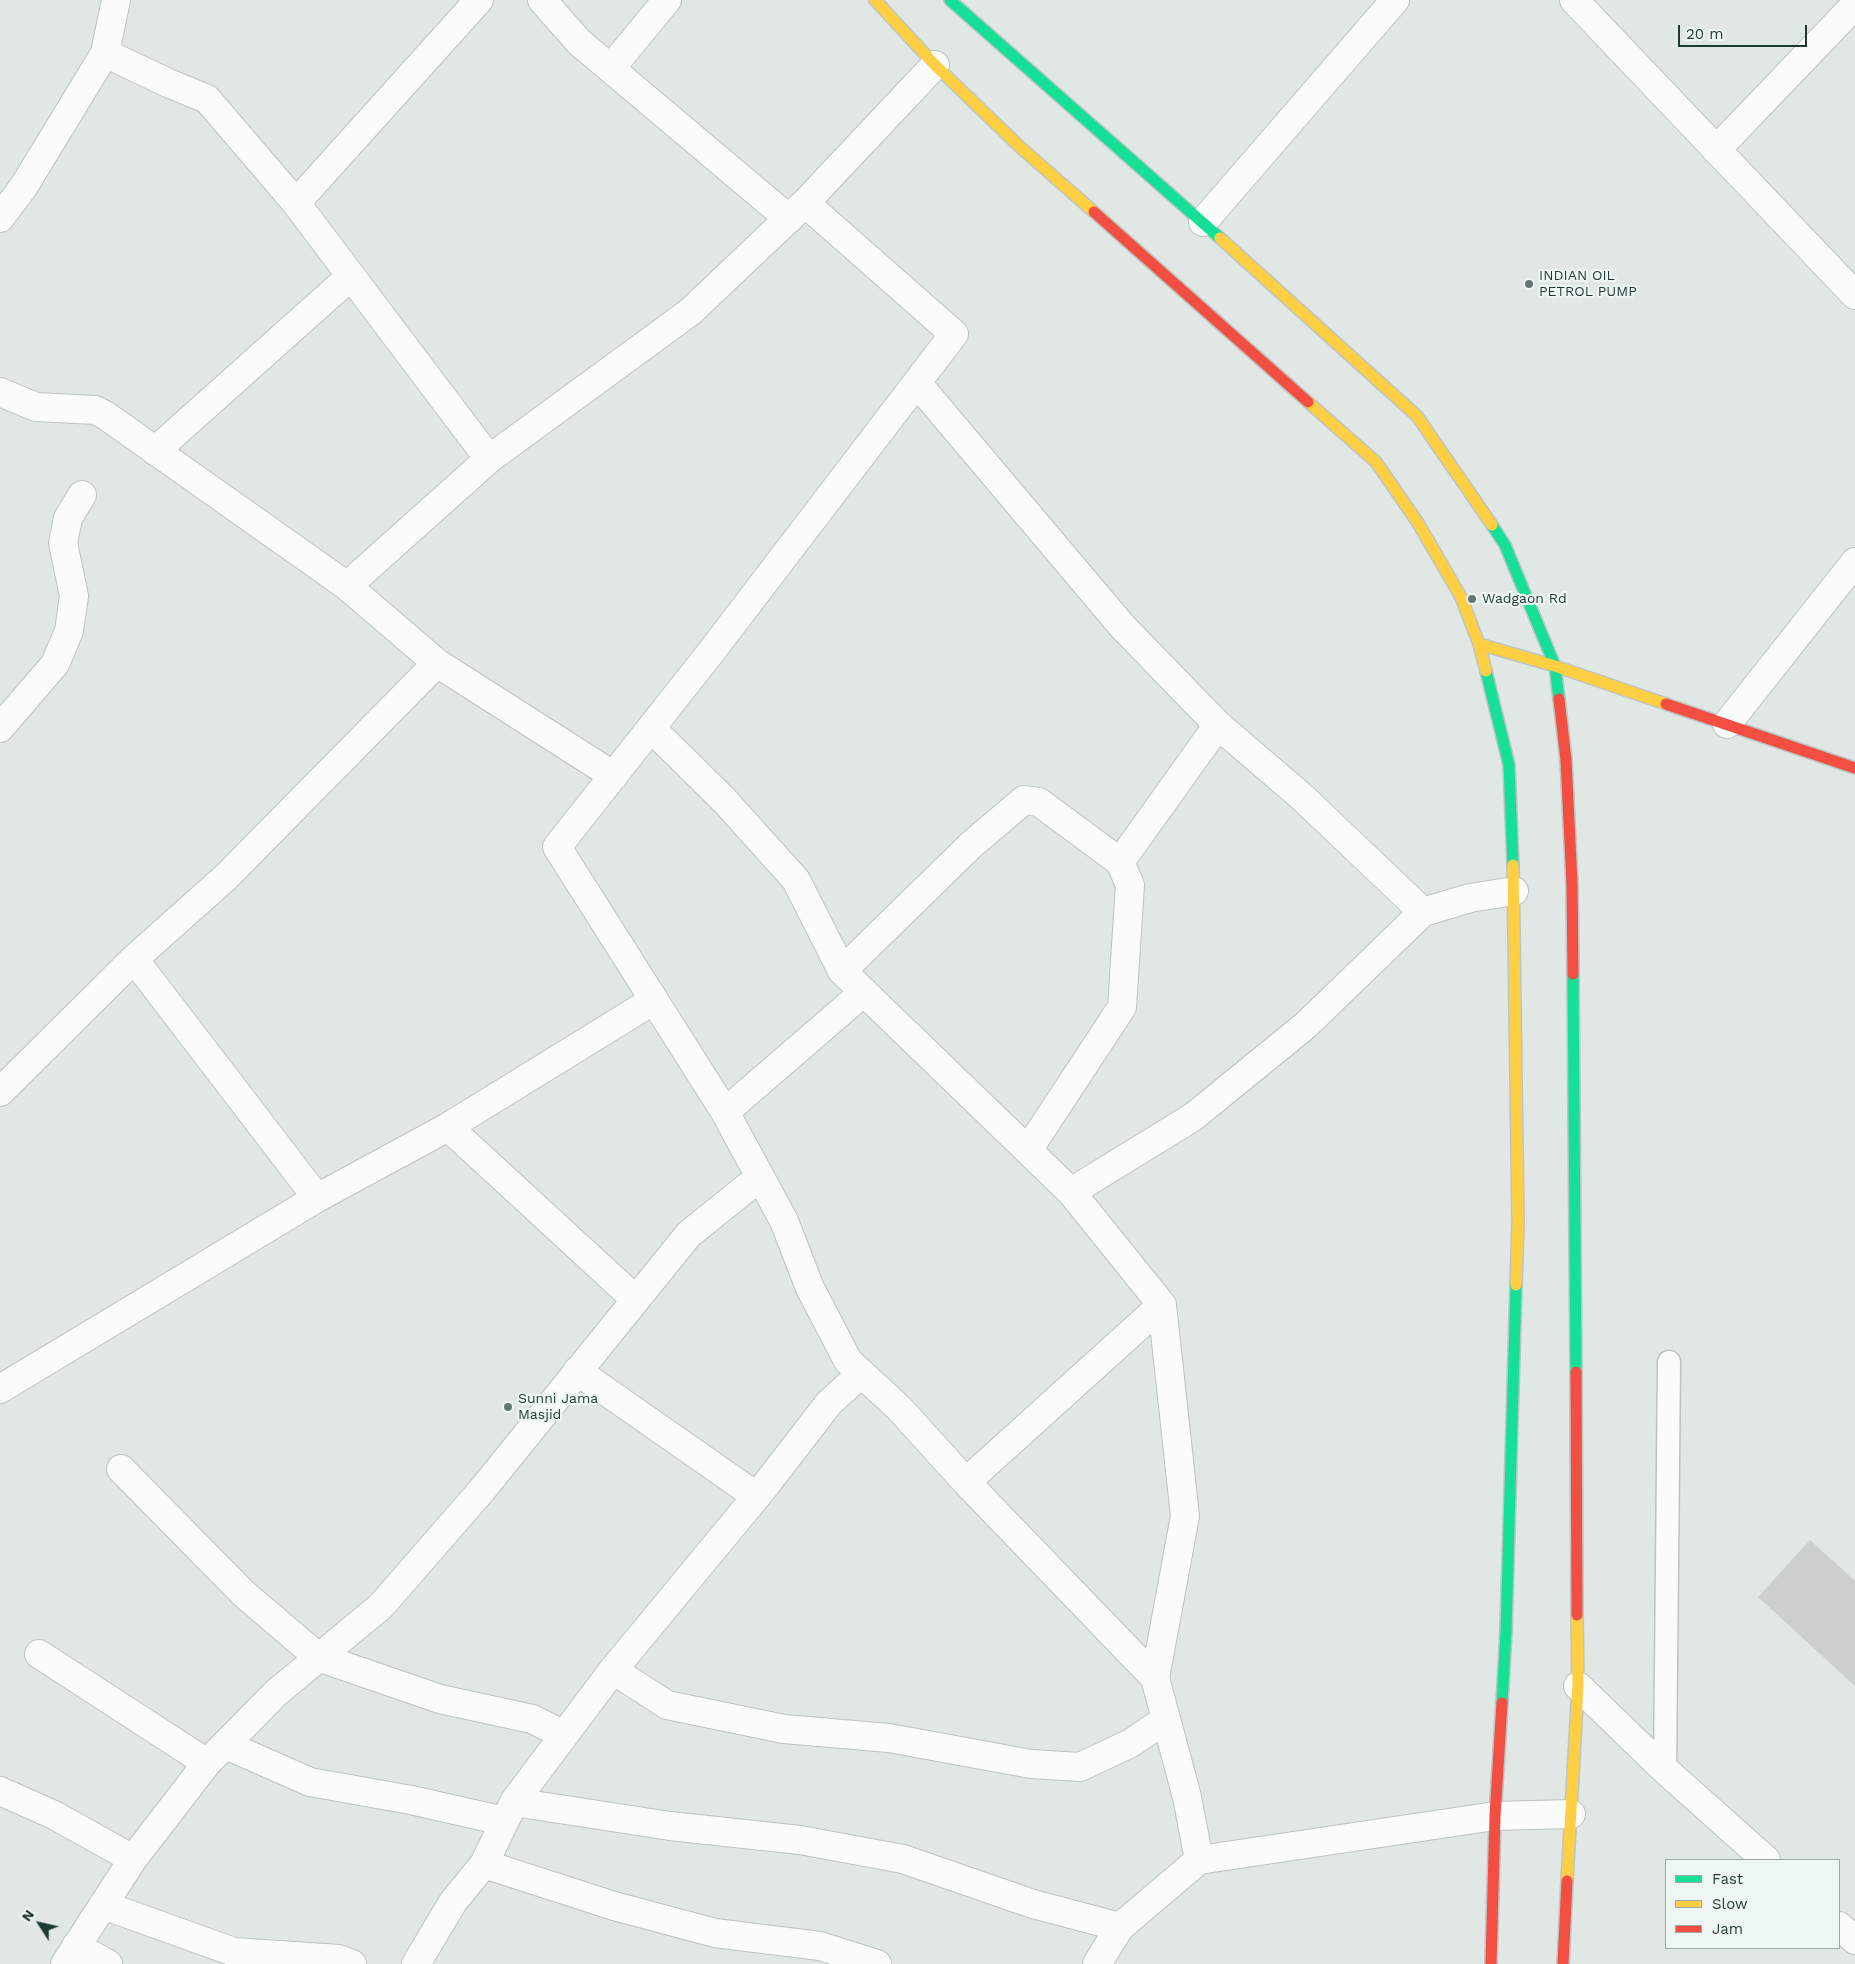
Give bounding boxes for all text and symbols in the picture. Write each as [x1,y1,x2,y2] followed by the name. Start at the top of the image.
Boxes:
[1680,15,1809,47] scale bar
[1686,25,1724,43] text: 20 m
[1539,268,1637,300] place label: INDIAN OIL PETROL PUMP
[1523,278,1535,290] marker: INDIAN OIL PETROL PUMP
[1482,591,1567,607] place label: Wadgaon Rd
[1466,593,1478,605] marker: Wadgaon Rd
[518,1391,598,1424] place label: Sunni Jama Masjid
[502,1401,514,1413] marker: Sunni Jama Masjid
[1665,1859,1840,1949] legend
[1712,1870,1743,1888] text: Fast
[1712,1895,1748,1913] text: Slow
[15,1899,65,1949] north arrow
[18,1907,37,1924] text: N
[1712,1920,1743,1938] text: Jam

